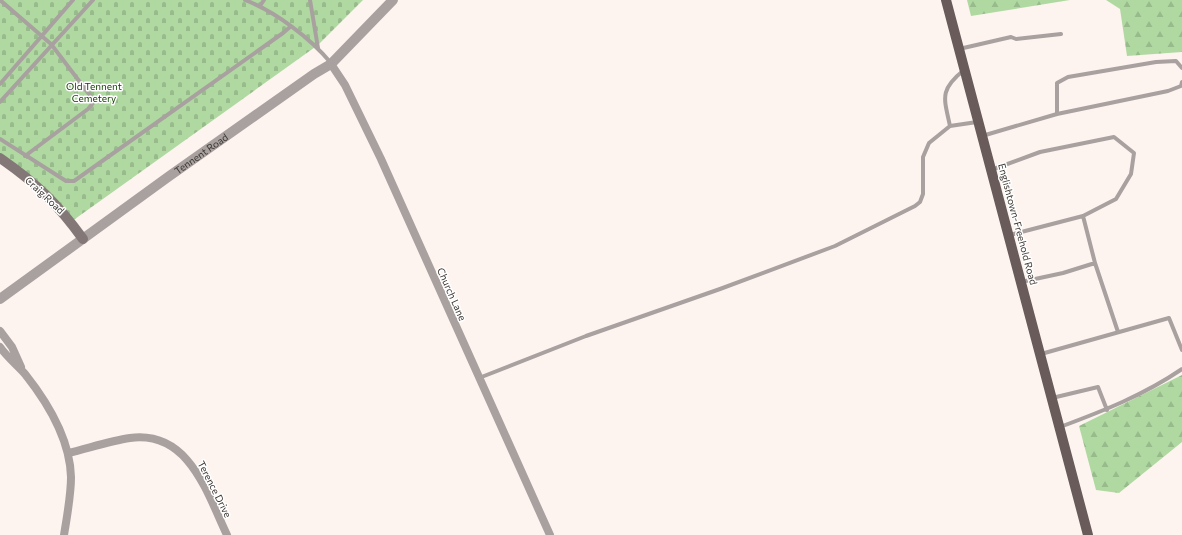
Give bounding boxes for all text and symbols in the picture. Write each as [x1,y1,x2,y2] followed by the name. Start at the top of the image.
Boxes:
[66,80,122,104] park label: Old Tennent Cemetery
[172,131,230,177] street label: Tennent Road
[996,162,1040,286] street label: Englishtown-Freehold Road
[23,174,67,216] street label: Craig Road
[435,266,469,322] street label: Church Lane
[196,459,234,519] street label: Terence Drive

